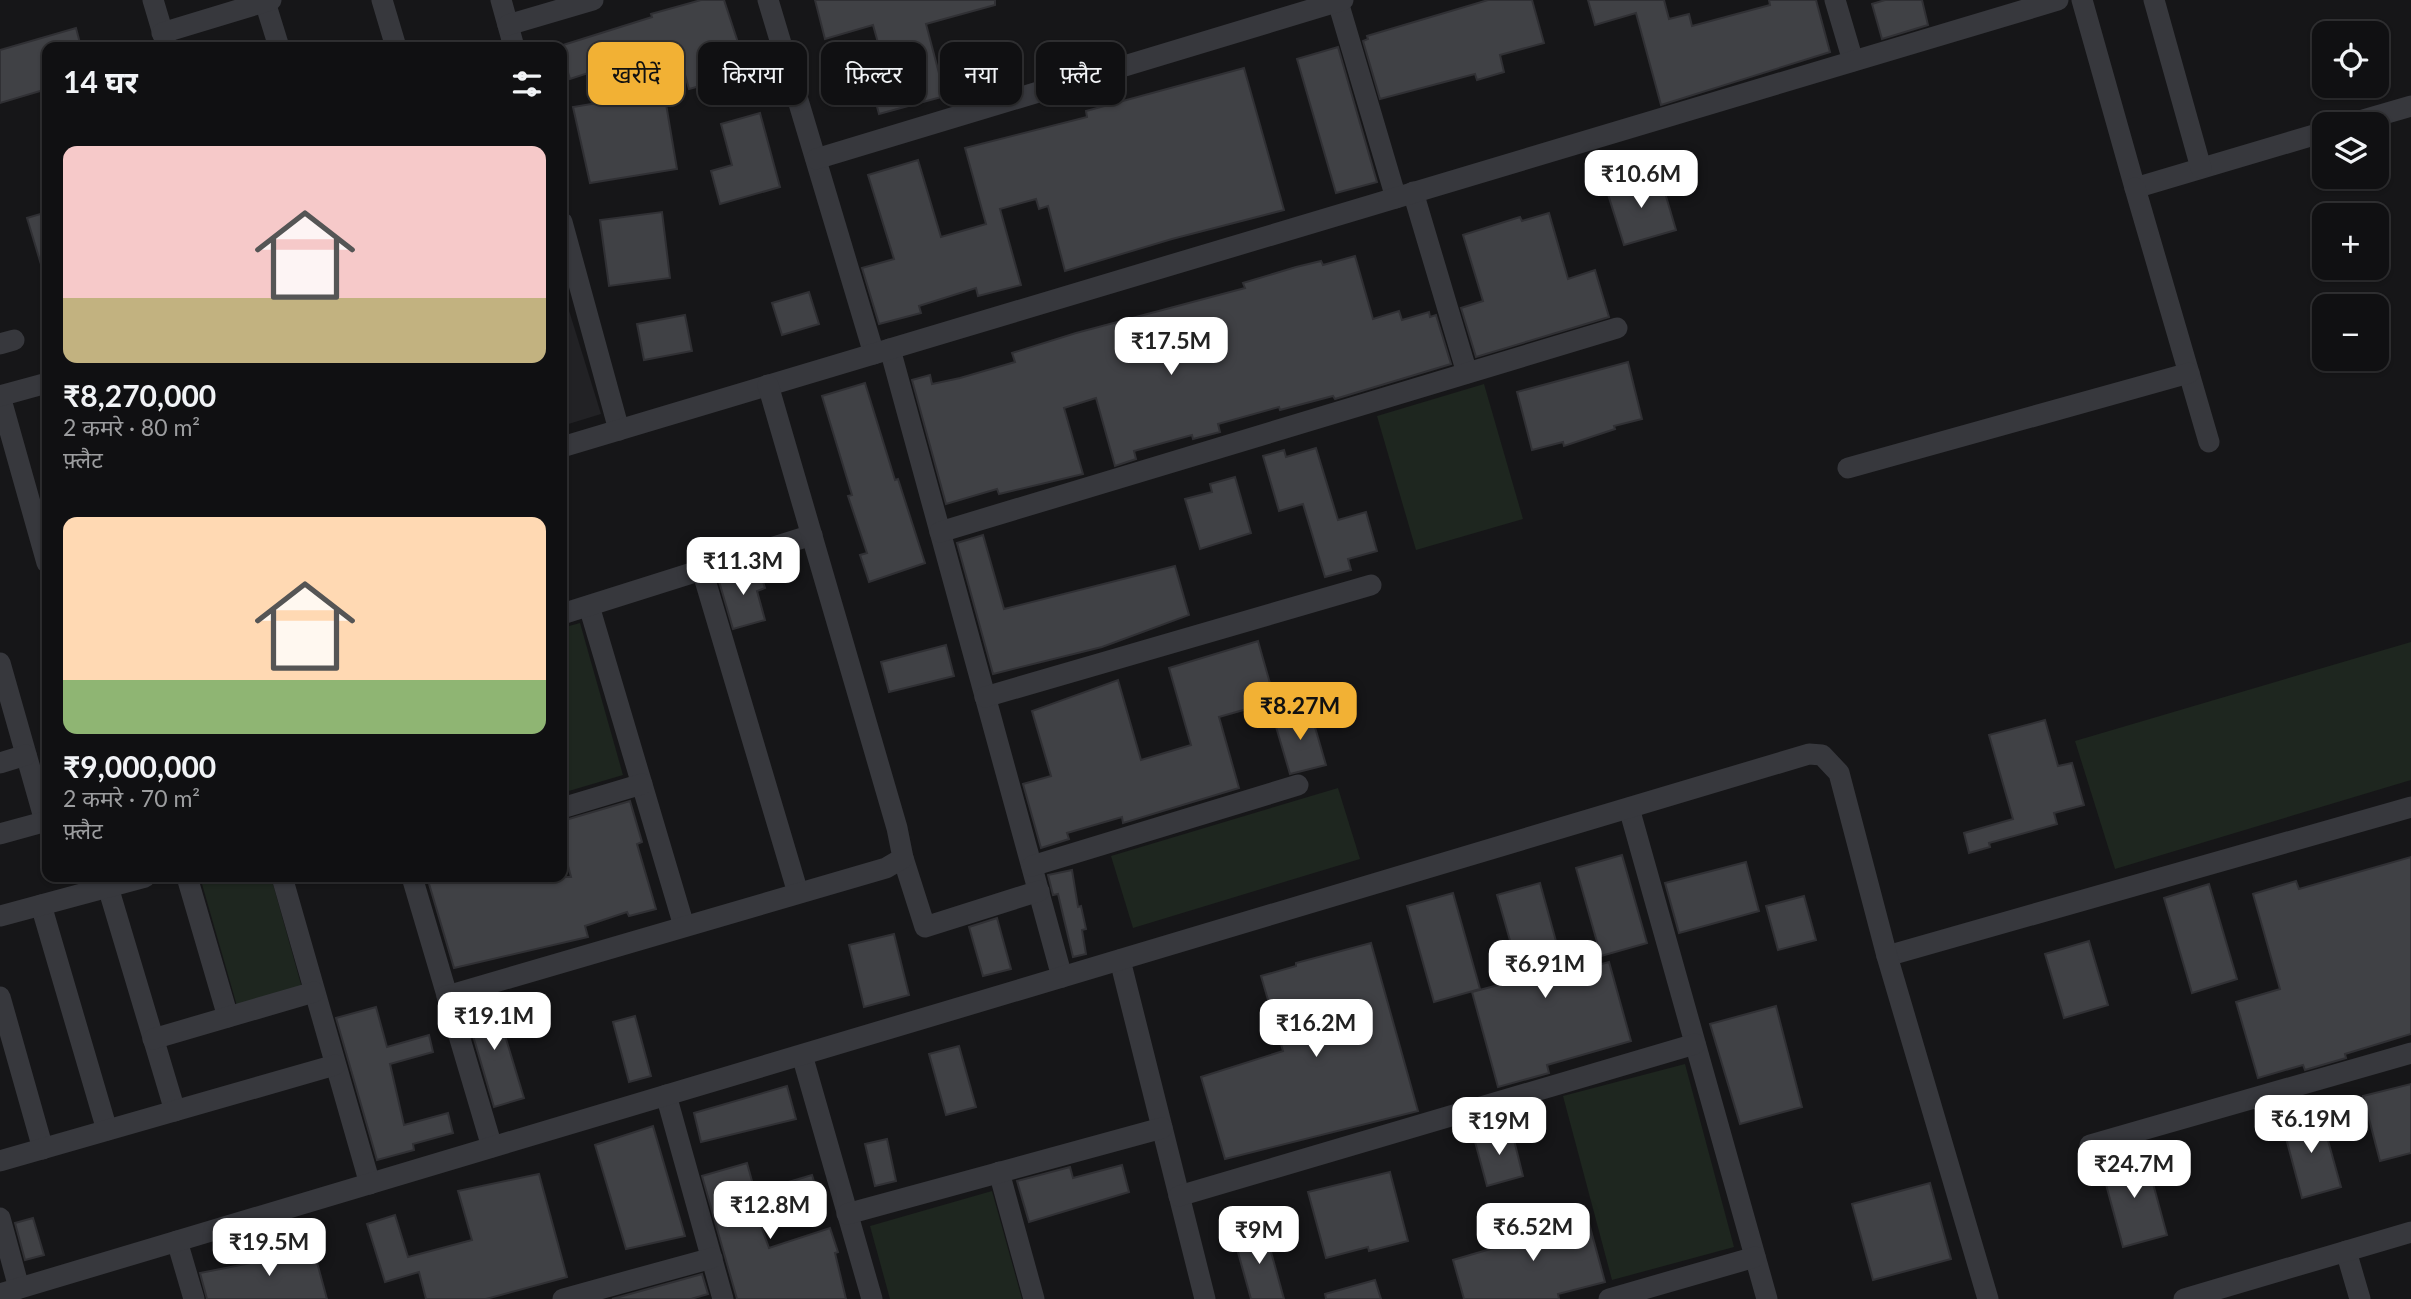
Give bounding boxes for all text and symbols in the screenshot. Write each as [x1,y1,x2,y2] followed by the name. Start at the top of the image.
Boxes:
[2312,21,2389,371] map controls
[2312,21,2389,98] button: locate
[588,42,684,105] chip: खरीदें
[698,42,807,105] chip: किराया
[821,42,926,105] chip: फ़िल्टर
[940,42,1022,105] chip: नया
[1036,42,1125,105] chip: फ़्लैट
[63,63,138,99] text: 14 घर
[508,65,546,103] icon: filters
[2312,112,2389,189] button: layers
[1584,150,1698,210] pin: ₹10.6M
[1601,159,1681,187] text: ₹10.6M
[242,192,368,318] icon: home
[2312,203,2389,280] button: +
[2312,294,2389,371] button: −
[1114,318,1228,377] pin: ₹17.5M
[1131,326,1211,354] text: ₹17.5M
[63,377,216,413] text: ₹8,270,000
[63,413,200,441] text: 2 कमरे · 80 m²
[63,445,103,473] text: फ़्लैट
[686,538,800,597] pin: ₹11.3M
[703,546,783,574] text: ₹11.3M
[242,563,368,689] icon: home
[1243,682,1357,742] pin: ₹8.27M
[1260,691,1340,719] text: ₹8.27M
[63,748,216,784] text: ₹9,000,000
[63,784,200,812] text: 2 कमरे · 70 m²
[63,816,103,844] text: फ़्लैट
[1488,940,1602,1000] pin: ₹6.91M
[1505,949,1585,977] text: ₹6.91M
[437,992,551,1052] pin: ₹19.1M
[1259,1000,1373,1059] pin: ₹16.2M
[454,1001,534,1029] text: ₹19.1M
[1276,1008,1356,1036] text: ₹16.2M
[2254,1096,2368,1155] pin: ₹6.19M
[1458,1098,1540,1157] pin: ₹19M
[2271,1104,2351,1132] text: ₹6.19M
[1468,1106,1530,1134] text: ₹19M
[2077,1140,2191,1200] pin: ₹24.7M
[2094,1149,2174,1177] text: ₹24.7M
[713,1182,827,1241] pin: ₹12.8M
[730,1190,810,1218] text: ₹12.8M
[1476,1204,1590,1263] pin: ₹6.52M
[1225,1206,1293,1266] pin: ₹9M
[1493,1212,1573,1240] text: ₹6.52M
[1235,1215,1283,1243] text: ₹9M
[212,1218,326,1278] pin: ₹19.5M
[229,1227,309,1255] text: ₹19.5M

